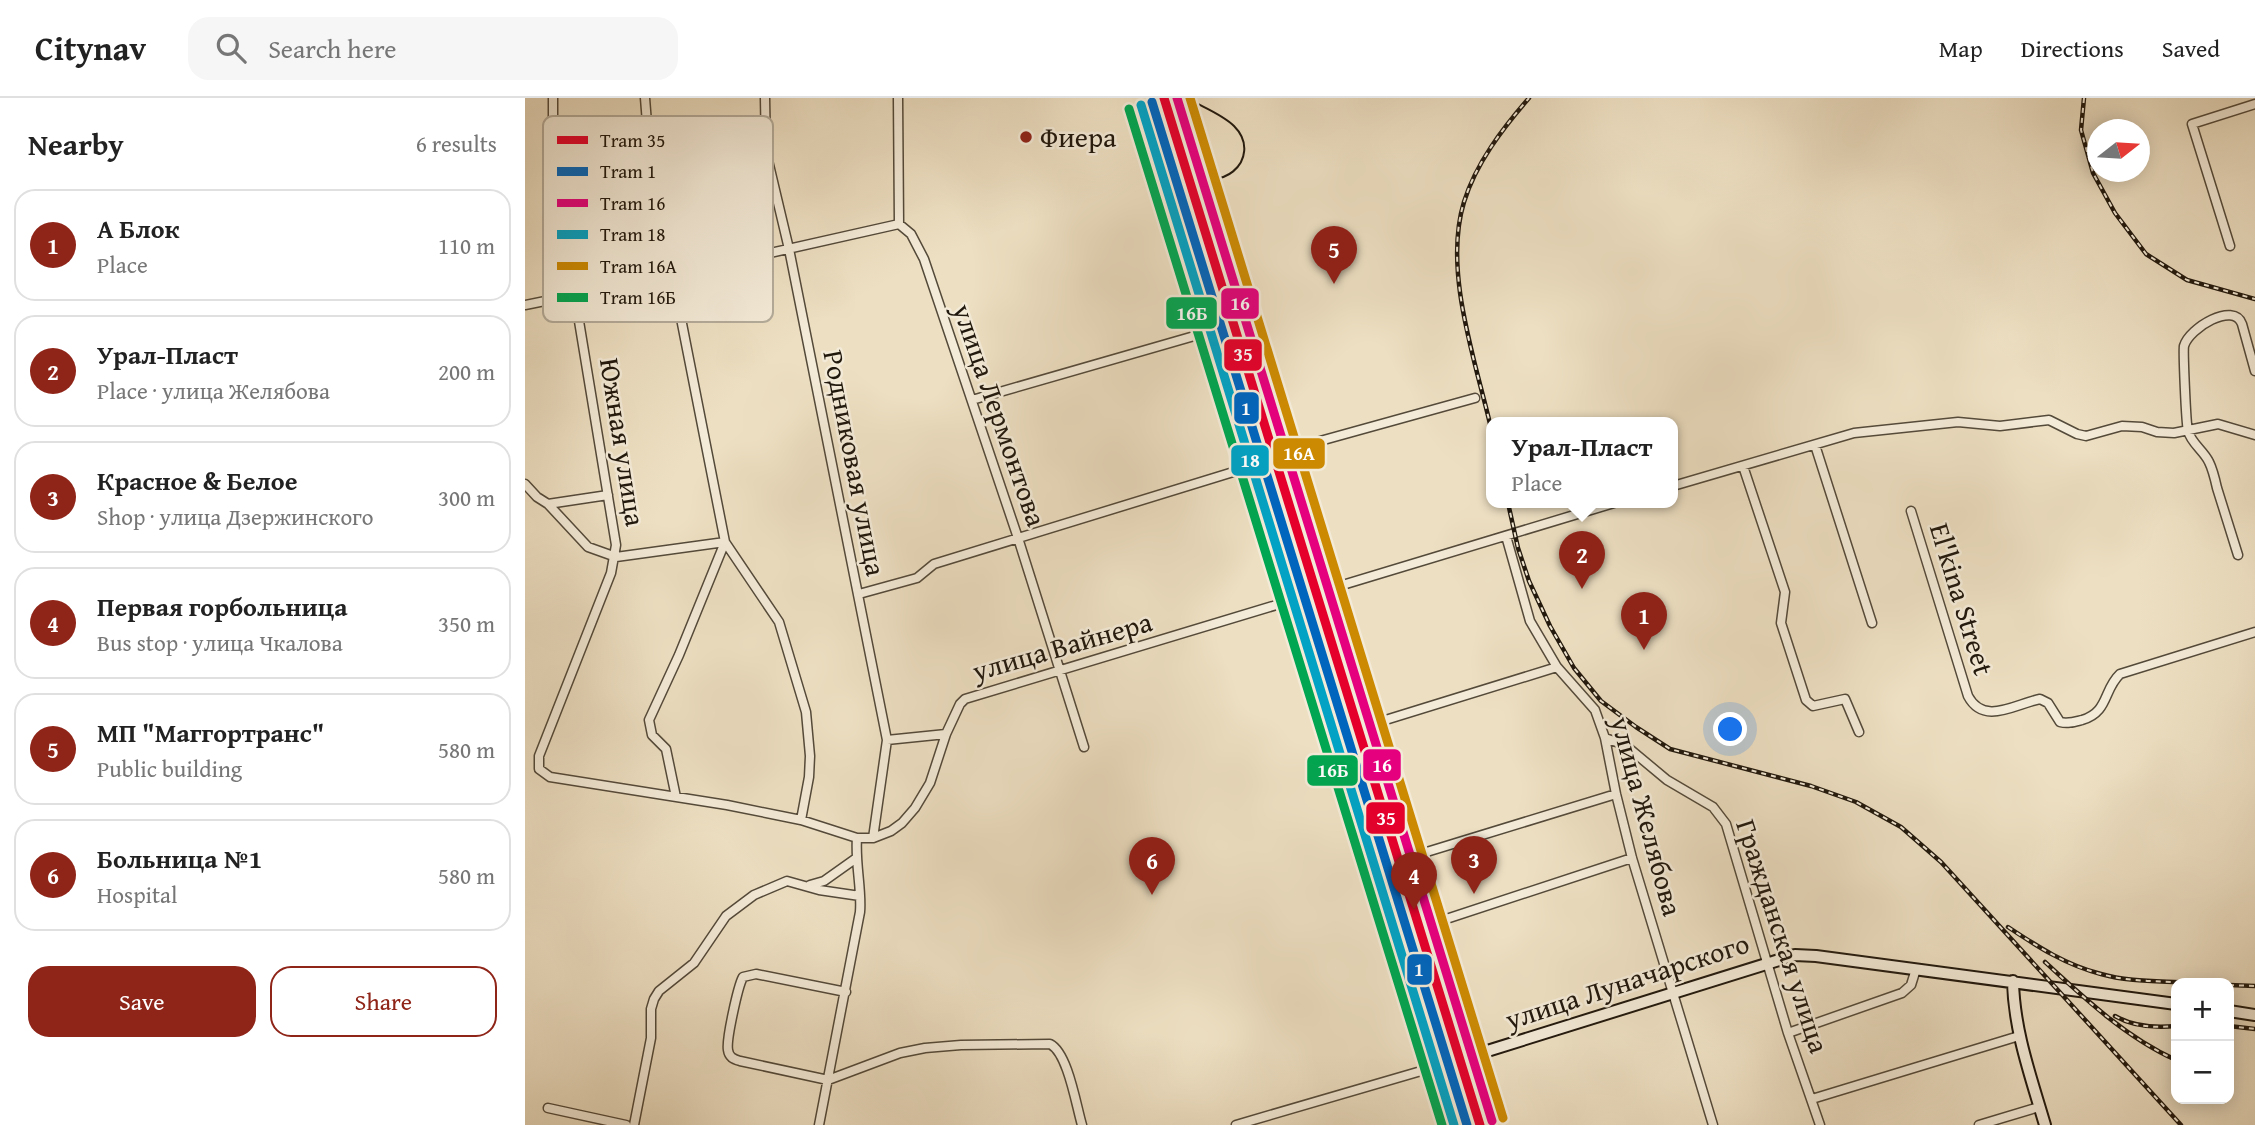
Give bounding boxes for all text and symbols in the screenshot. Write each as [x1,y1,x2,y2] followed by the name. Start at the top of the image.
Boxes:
[188,17,678,80] search box
[35,24,146,72] text: Citynav
[212,29,250,67] icon: search
[268,29,396,68] text: Search here
[1939,31,1983,66] text: Map
[2021,31,2124,66] text: Directions
[2162,31,2220,66] text: Saved
[543,116,773,322] legend
[1040,116,1117,157] place label: Фиера
[2087,119,2150,182] north arrow
[28,122,124,166] text: Nearby
[600,126,665,154] text: Tram 35
[416,127,497,160] text: 6 results
[1018,129,1034,145] marker: Фиера
[600,157,656,185] text: Tram 1
[600,189,665,217] text: Tram 16
[97,209,179,248] text: А Блок
[600,220,665,248] text: Tram 18
[1311,226,1357,284] pin: 5
[47,229,59,262] text: 1
[438,229,495,262] text: 110 m
[97,248,148,281] text: Place
[600,252,677,280] text: Tram 16А
[600,283,676,311] text: Tram 16Б
[1220,287,1260,320] line badge: 16
[1230,289,1250,317] text: 16
[1165,296,1218,330] line badge: 16Б
[943,297,1058,532] street label: улица Лермонтова
[1176,299,1208,327] text: 16Б
[97,335,238,374] text: Урал-Пласт
[1223,338,1263,372] line badge: 35
[1233,340,1253,368] text: 35
[813,346,898,580] street label: Родниковая улица
[47,355,59,388] text: 2
[438,355,495,388] text: 200 m
[590,355,657,530] street label: Южная улица
[97,374,330,407] text: Place · улица Желябова
[1233,391,1260,425] line badge: 1
[1241,394,1251,422] text: 1
[1486,417,1678,508] popup
[1512,427,1652,466] text: Урал-Пласт
[1272,437,1326,470] line badge: 16А
[1283,439,1315,467] text: 16А
[1230,444,1270,477] line badge: 18
[1240,446,1260,474] text: 18
[97,461,297,500] text: Красное & Белое
[1512,466,1562,499] text: Place
[47,481,59,514] text: 3
[438,481,495,514] text: 300 m
[97,500,374,533] text: Shop · улица Дзержинского
[1920,518,2005,680] street label: El'kina Street
[1559,531,1605,589] pin: 2
[97,587,348,626] text: Первая горбольница
[1621,592,1667,650] pin: 1
[966,600,1157,691] street label: улица Вайнера
[47,607,59,640] text: 4
[438,607,495,640] text: 350 m
[97,626,343,659] text: Bus stop · улица Чкалова
[1601,711,1694,921] street label: улица Желябова
[1713,712,1747,746] your location
[97,713,324,752] text: МП "Маггортранс"
[47,733,59,766] text: 5
[438,733,495,766] text: 580 m
[1362,748,1402,782] line badge: 16
[1372,751,1392,779] text: 16
[97,752,242,785] text: Public building
[1306,754,1359,787] line badge: 16Б
[1317,756,1349,784] text: 16Б
[1365,801,1406,835] line badge: 35
[1376,804,1396,832] text: 35
[1726,814,1841,1059] street label: Гражданская улица
[1451,836,1497,894] pin: 3
[1129,837,1175,895] pin: 6
[97,839,262,878] text: Больница №1
[1391,852,1437,910] pin: 4
[47,859,59,892] text: 6
[438,859,495,892] text: 580 m
[97,878,177,911] text: Hospital
[1499,922,1754,1040] street label: улица Луначарского
[1406,953,1433,986] line badge: 1
[1414,955,1424,983] text: 1
[28,966,256,1037] button: Save
[270,966,497,1037] button: Share
[2171,978,2234,1104] map controls
[2171,978,2234,1041] button: +
[2171,1041,2234,1104] button: −

